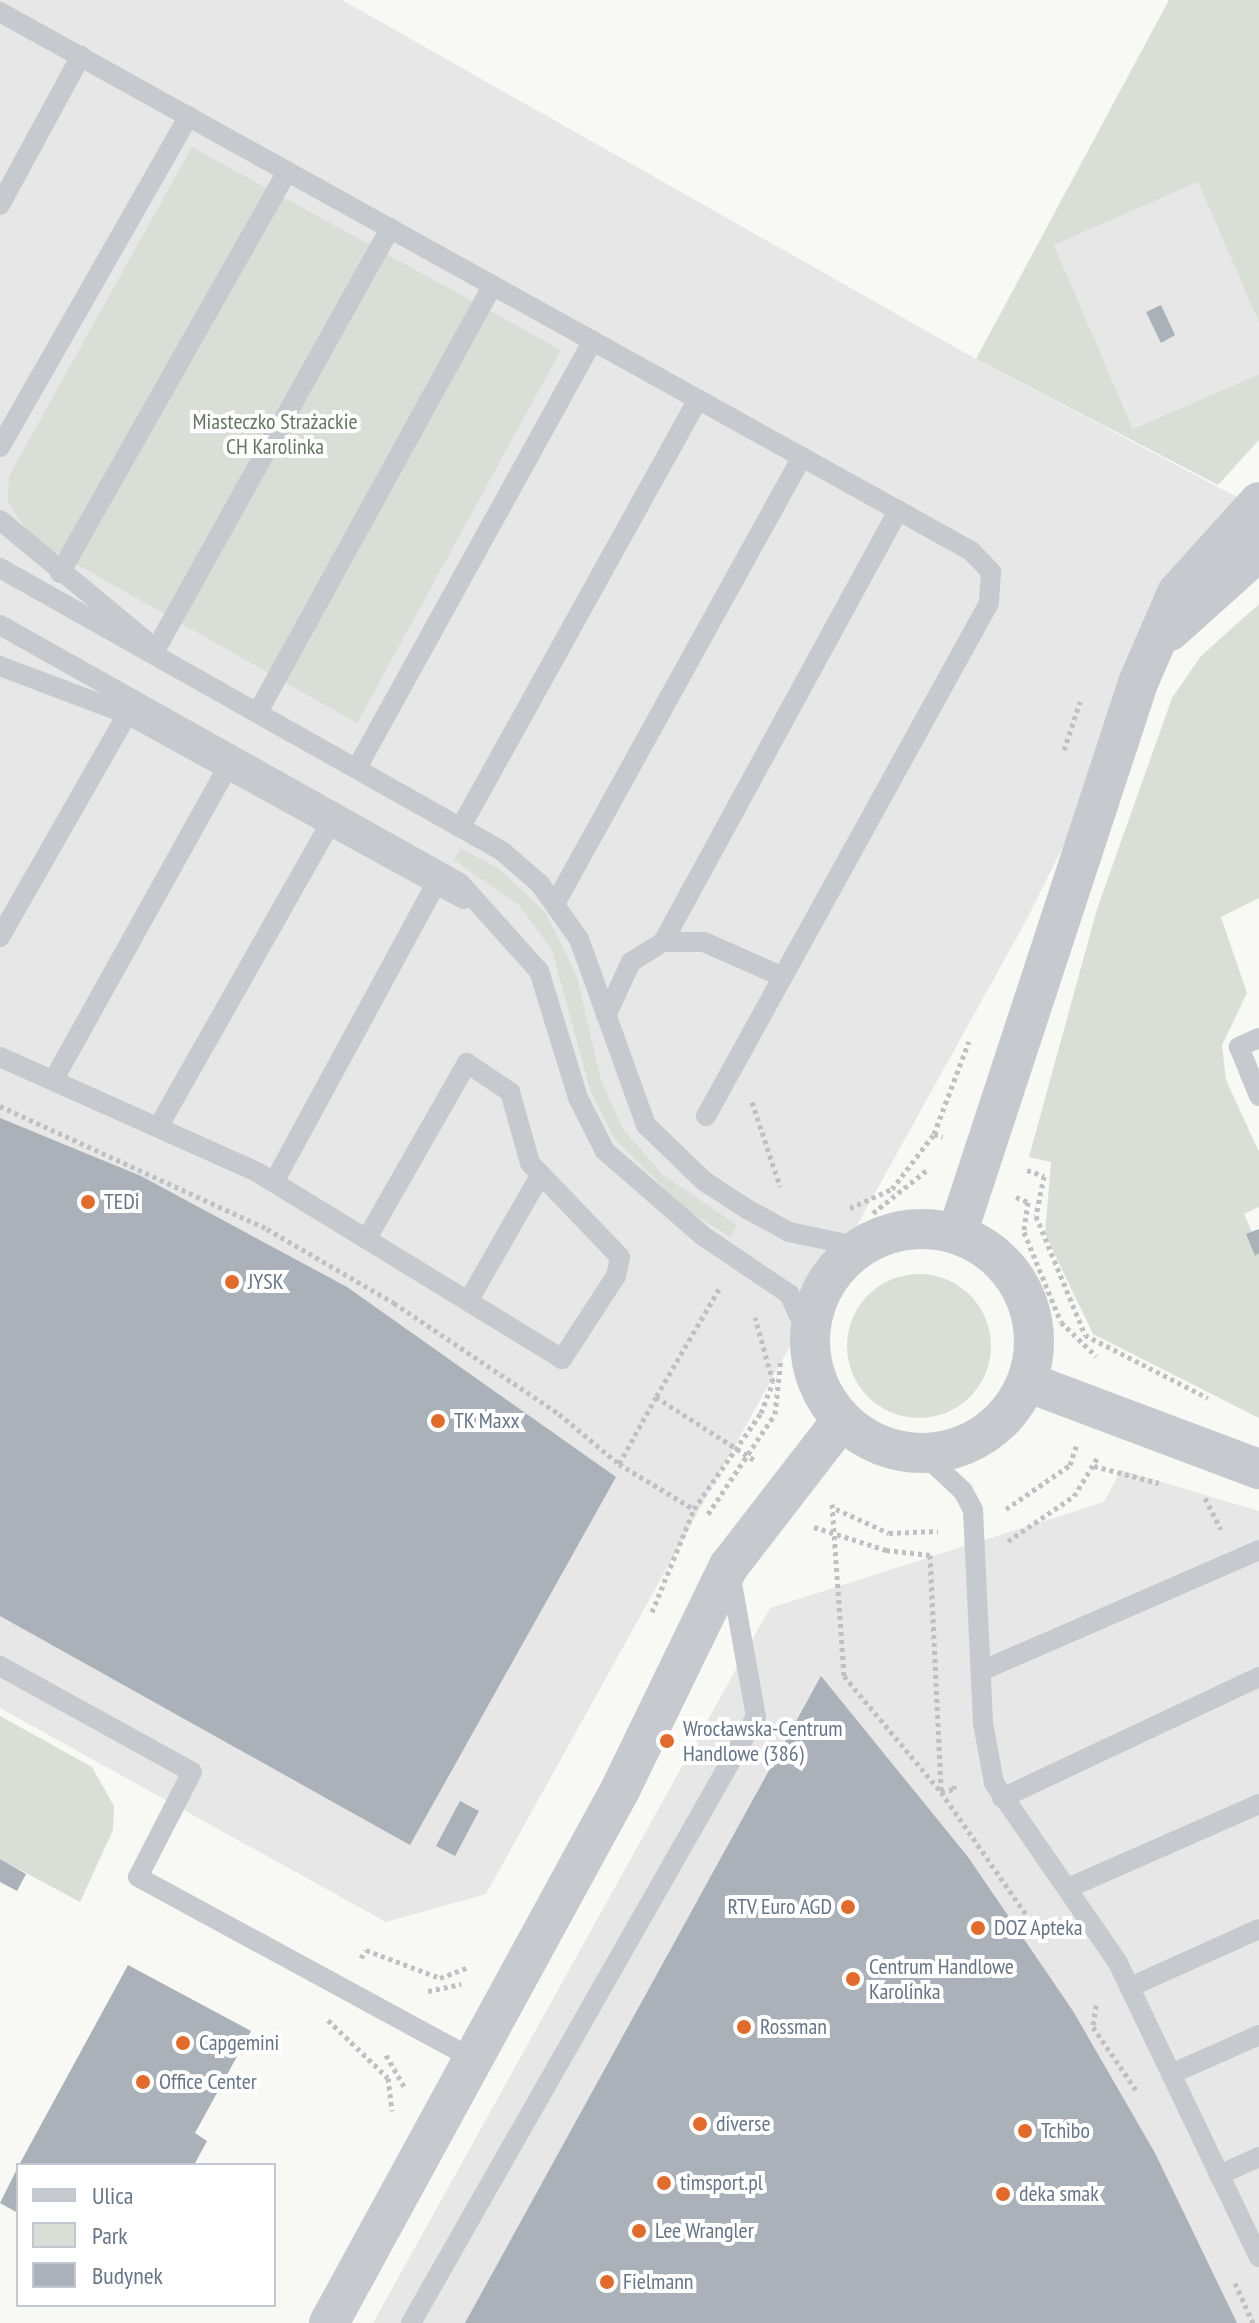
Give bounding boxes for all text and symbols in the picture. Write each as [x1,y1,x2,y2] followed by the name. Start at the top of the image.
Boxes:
[192,408,358,460] park label: Miasteczko Strażackie CH Karolinka
[104,1189,140,1215] place label: TEDi
[79,1193,97,1211] marker: TEDi
[248,1269,284,1295] place label: JYSK
[223,1273,241,1291] marker: JYSK
[454,1408,520,1434] place label: TK Maxx
[429,1412,447,1430] marker: TK Maxx
[683,1715,843,1766] place label: Wrocławska-Centrum Handlowe (386)
[658,1732,676,1750] marker: Wrocławska-Centrum Handlowe (386)
[726,1894,832,1920] place label: RTV Euro AGD
[839,1898,857,1916] marker: RTV Euro AGD
[994,1915,1084,1941] place label: DOZ Apteka
[969,1919,987,1937] marker: DOZ Apteka
[869,1953,1014,2004] place label: Centrum Handlowe Karolinka
[844,1970,862,1988] marker: Centrum Handlowe Karolinka
[760,2014,827,2040] place label: Rossman
[735,2018,753,2036] marker: Rossman
[199,2030,279,2056] place label: Capgemini
[174,2034,192,2052] marker: Capgemini
[159,2069,257,2095] place label: Office Center
[134,2073,152,2091] marker: Office Center
[716,2111,770,2137] place label: diverse
[691,2115,709,2133] marker: diverse
[1041,2118,1090,2144] place label: Tchibo
[1016,2122,1034,2140] marker: Tchibo
[16,2163,276,2307] legend
[680,2170,763,2196] place label: timsport.pl
[655,2174,673,2192] marker: timsport.pl
[92,2180,133,2211] text: Ulica
[1019,2181,1099,2207] place label: deka smak
[994,2185,1012,2203] marker: deka smak
[655,2218,754,2244] place label: Lee Wrangler
[92,2220,128,2251] text: Park
[630,2222,648,2240] marker: Lee Wrangler
[92,2260,163,2291] text: Budynek
[623,2269,694,2295] place label: Fielmann
[598,2273,616,2291] marker: Fielmann

